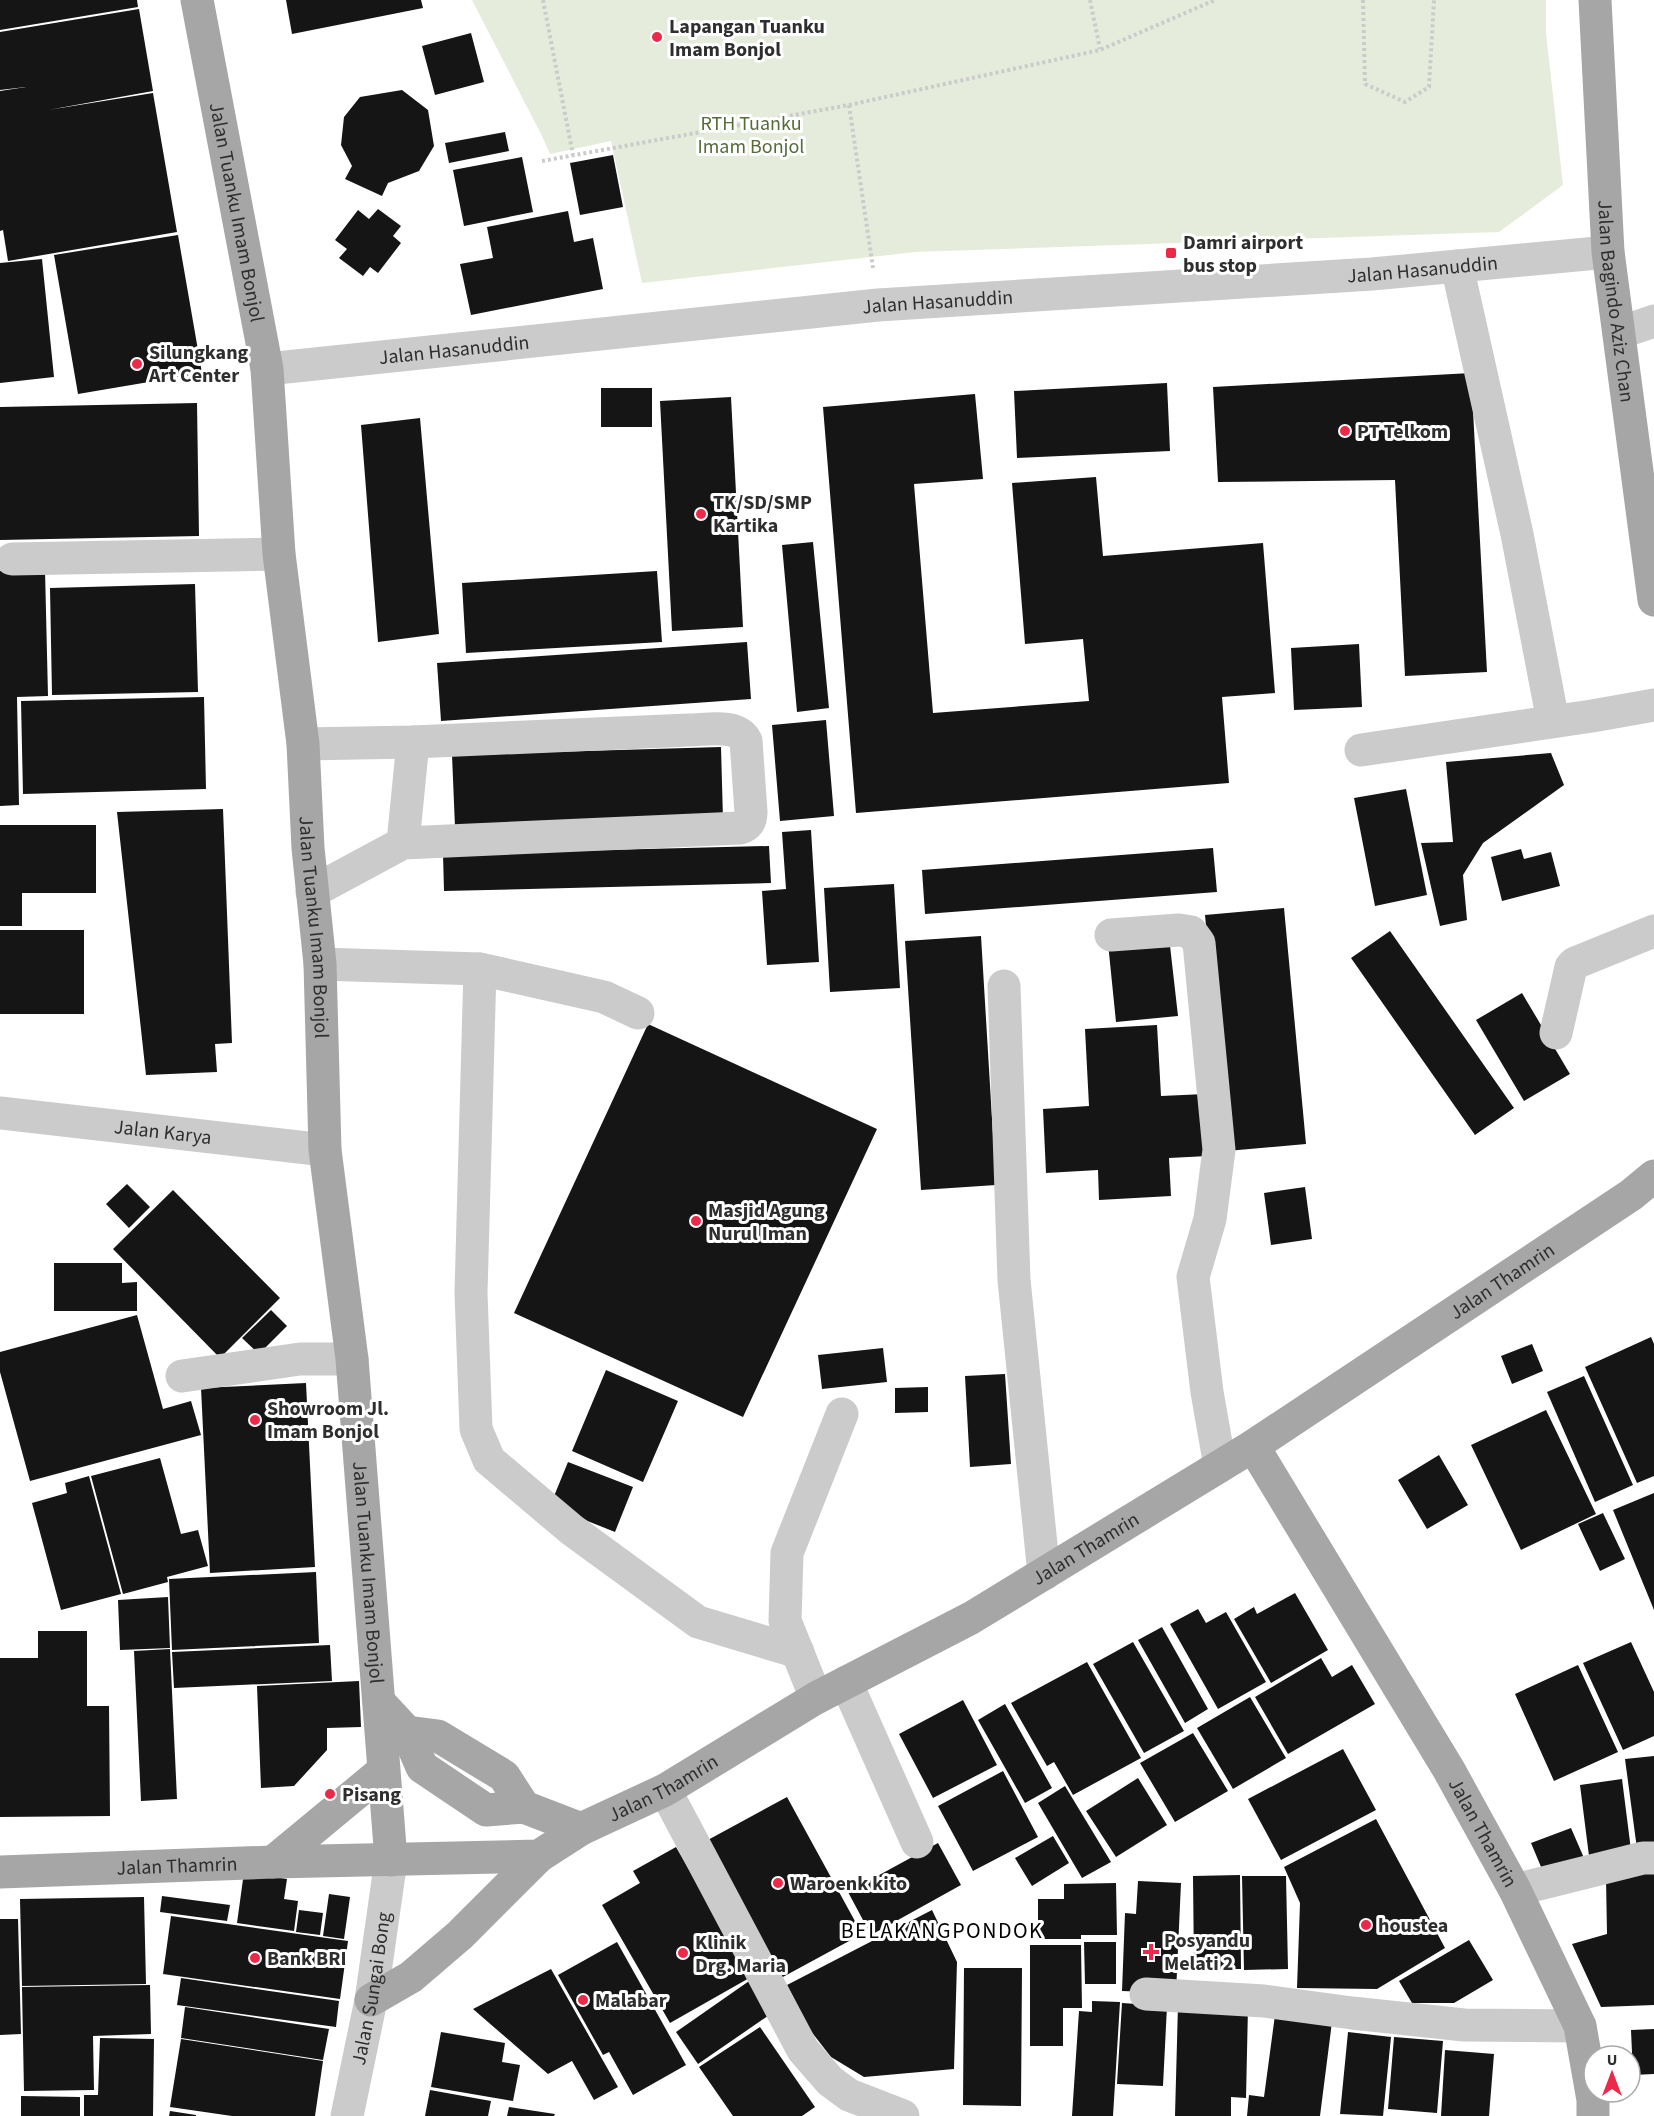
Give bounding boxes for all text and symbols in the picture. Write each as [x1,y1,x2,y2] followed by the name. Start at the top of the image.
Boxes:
[669,13,825,64] place label: Lapangan Tuanku Imam Bonjol
[650,30,664,44] marker: Lapangan Tuanku Imam Bonjol
[202,100,271,325] street label: Jalan Tuanku Imam Bonjol
[698,110,804,161] park label: RTH Tuanku Imam Bonjol
[1590,199,1641,404] street label: Jalan Bagindo Aziz Chan
[1183,229,1303,280] place label: Damri airport bus stop
[1164,246,1178,260] marker: Damri airport bus stop
[1346,249,1499,291] street label: Jalan Hasanuddin
[861,284,1014,322] street label: Jalan Hasanuddin
[377,329,531,372] street label: Jalan Hasanuddin
[148,339,249,390] place label: Silungkang Art Center
[130,357,144,371] marker: Silungkang Art Center
[1357,418,1448,446] place label: PT Telkom
[1338,424,1352,438] marker: PT Telkom
[713,489,812,540] place label: TK/SD/SMP Kartika
[694,507,708,521] marker: TK/SD/SMP Kartika
[291,815,335,1039] street label: Jalan Tuanku Imam Bonjol
[113,1113,213,1152] street label: Jalan Karya
[708,1197,825,1248] place label: Masjid Agung Nurul Iman
[689,1214,703,1228] marker: Masjid Agung Nurul Iman
[1444,1237,1560,1327] street label: Jalan Thamrin
[267,1395,389,1446] place label: Showroom Jl. Imam Bonjol
[248,1413,262,1427] marker: Showroom Jl. Imam Bonjol
[345,1460,390,1685] street label: Jalan Tuanku Imam Bonjol
[1027,1506,1145,1593] street label: Jalan Thamrin
[604,1748,724,1829] street label: Jalan Thamrin
[1441,1773,1524,1893] street label: Jalan Thamrin
[342,1781,401,1809] place label: Pisang
[323,1787,337,1801] marker: Pisang
[116,1850,238,1883] street label: Jalan Thamrin
[790,1870,907,1898] place label: Waroenk kito
[771,1876,785,1890] marker: Waroenk kito
[345,1910,398,2068] street label: Jalan Sungai Bong
[1378,1912,1448,1940] place label: houstea
[841,1915,1043,1947] district label: BELAKANGPONDOK
[1359,1918,1373,1932] marker: houstea
[1164,1927,1250,1978] place label: Posyandu Melati 2
[695,1929,786,1980] place label: Klinik Drg. Maria
[1142,1943,1160,1961] marker: Posyandu Melati 2
[267,1945,346,1973] place label: Bank BRI
[676,1946,690,1960] marker: Klinik Drg. Maria
[248,1951,262,1965] marker: Bank BRI
[595,1987,667,2015] place label: Malabar
[576,1993,590,2007] marker: Malabar
[1582,2044,1642,2104] north arrow
[1607,2049,1617,2071] text: U

